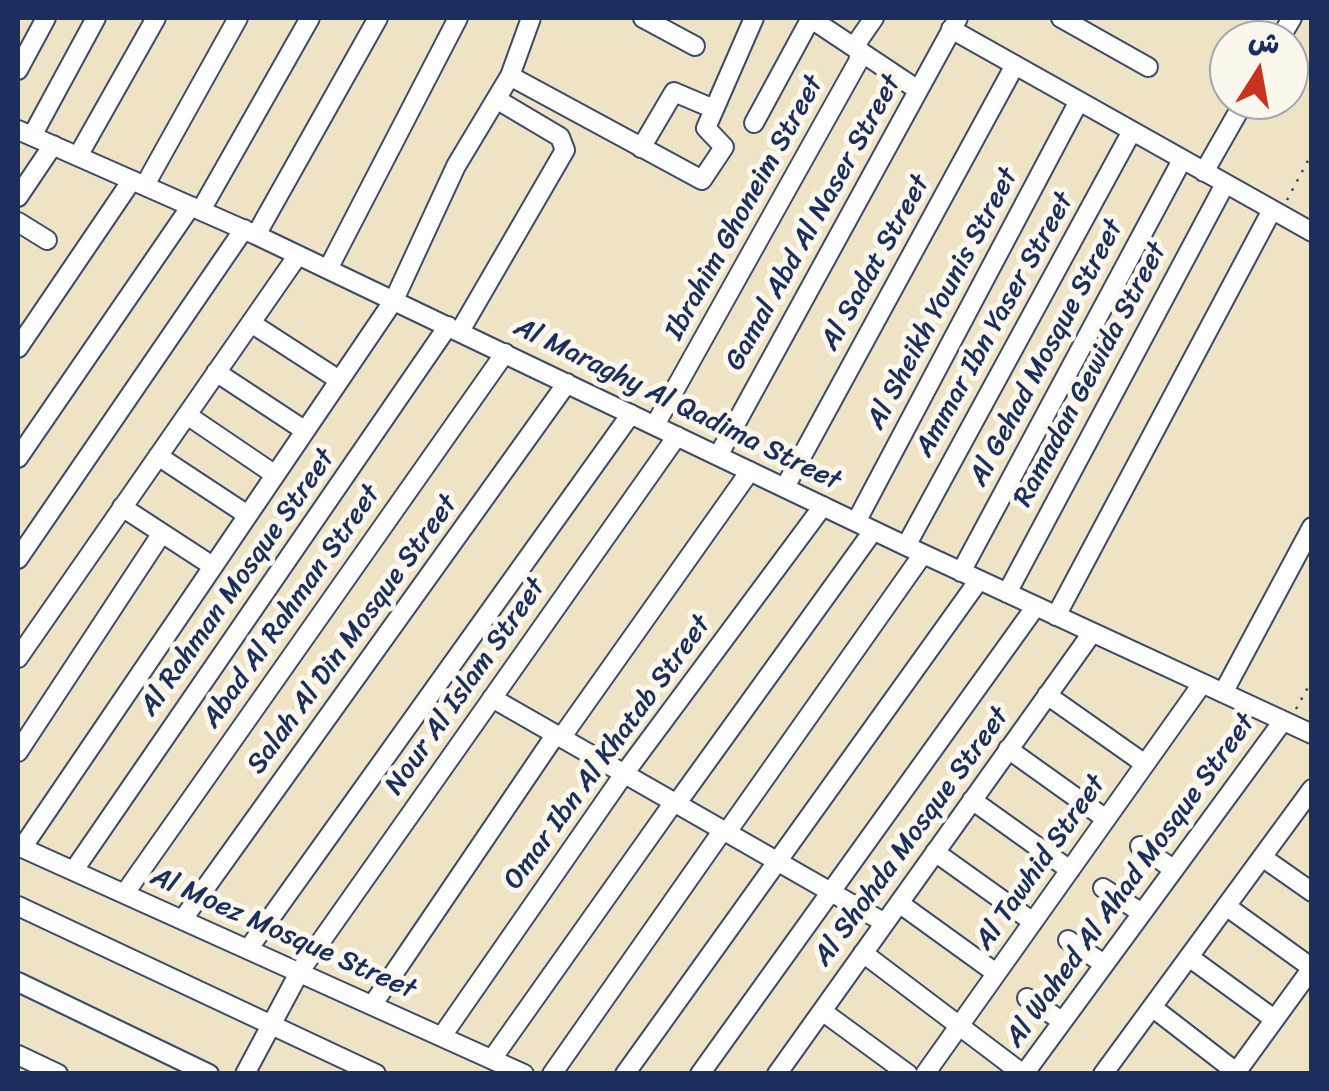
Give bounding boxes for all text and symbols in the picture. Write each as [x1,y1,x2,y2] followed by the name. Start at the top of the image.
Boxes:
[1245,15,1284,69] text: ش
[1209,20,1309,120] north arrow
[719,69,909,377] street label: Gamal Abd Al Naser Street
[658,70,832,346] street label: Ibrahim Ghoneim Street
[860,163,1026,435] street label: Al Sheikh Younis Street
[814,170,938,356] street label: Al Sadat Street
[908,187,1082,463] street label: Ammar Ibn Yaser Street
[962,214,1132,492] street label: Al Gehad Mosque Street
[1007,237,1175,513] street label: Ramadan Gewida Street
[508,311,846,499] street label: Al Maraghy Al Qadima Street
[133,443,343,723] street label: Al Rahman Mosque Street
[195,479,389,735] street label: Abad Al Rahman Street
[240,489,466,781] street label: Salah Al Din Mosque Street
[378,572,554,802] street label: Nour Al Islam Street
[497,609,719,897] street label: Omar Ibn Al Khatab Street
[807,701,1017,973] street label: Al Shohda Mosque Street
[999,708,1263,1054] street label: Al Wahed Al Ahad Mosque Street
[968,769,1114,957] street label: Al Tawhid Street
[145,860,421,1008] street label: Al Moez Mosque Street

